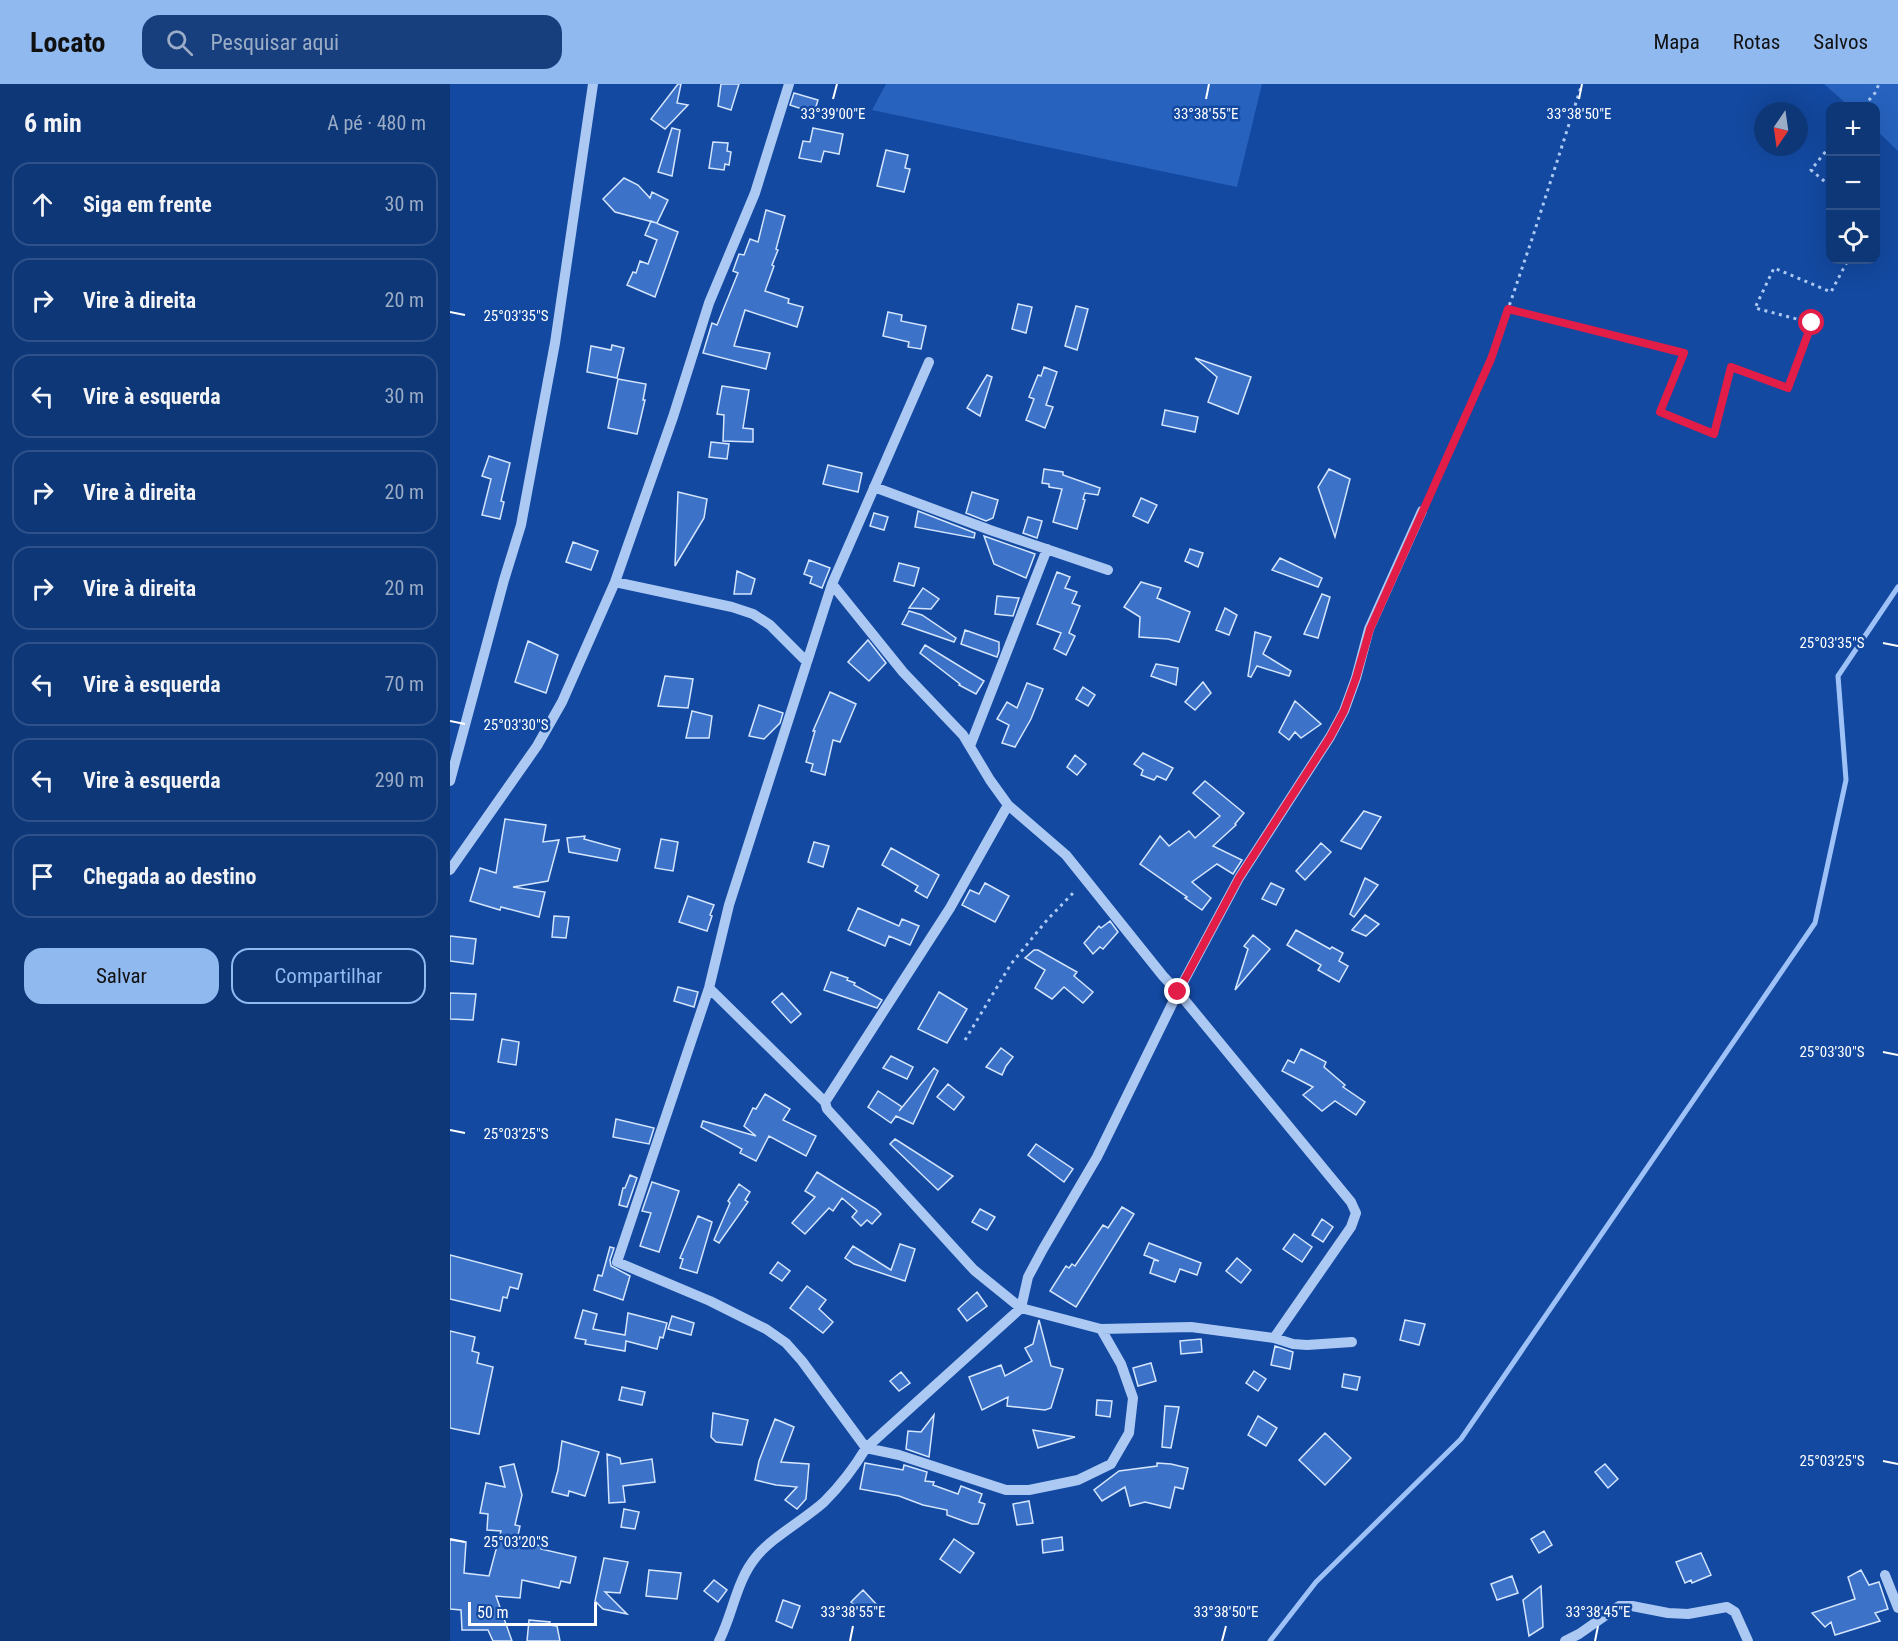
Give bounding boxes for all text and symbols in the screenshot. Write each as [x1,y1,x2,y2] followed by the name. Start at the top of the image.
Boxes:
[142,15,562,69] search box
[30,26,106,59] text: Locato
[163,26,196,59] icon: search
[211,30,339,55] text: Pesquisar aqui
[1653,30,1700,54] text: Mapa
[1733,30,1780,54] text: Rotas
[1813,30,1868,54] text: Salvos
[1754,102,1808,156] north arrow
[1826,102,1880,264] map controls
[1826,102,1880,156] button: +
[801,105,865,123] text: 33°39'00"E
[1174,105,1238,123] text: 33°38'55"E
[1547,105,1611,123] text: 33°38'50"E
[24,108,82,138] text: 6 min
[327,111,426,135] text: A pé · 480 m
[1826,156,1880,210] button: −
[26,188,59,221] icon: ahead
[83,192,212,217] text: Siga em frente
[385,192,424,216] text: 30 m
[1826,210,1880,264] button: locate
[26,284,59,317] icon: right
[83,288,196,313] text: Vire à direita
[385,288,424,312] text: 20 m
[483,307,549,325] text: 25°03'35"S
[1798,309,1824,335] route start
[26,380,59,413] icon: left
[83,384,221,409] text: Vire à esquerda
[385,384,424,408] text: 30 m
[26,476,59,509] icon: right
[83,480,196,505] text: Vire à direita
[385,480,424,504] text: 20 m
[26,572,59,605] icon: right
[83,576,196,601] text: Vire à direita
[385,576,424,600] text: 20 m
[1799,634,1865,652] text: 25°03'35"S
[26,668,59,701] icon: left
[83,672,221,697] text: Vire à esquerda
[385,672,424,696] text: 70 m
[483,716,549,734] text: 25°03'30"S
[26,764,59,797] icon: left
[83,768,221,793] text: Vire à esquerda
[375,768,424,792] text: 290 m
[26,860,59,893] icon: arrive
[83,864,257,889] text: Chegada ao destino
[24,948,219,1004] button: Salvar
[231,948,426,1004] button: Compartilhar
[1164,978,1190,1004] route end
[1799,1043,1865,1061] text: 25°03'30"S
[483,1125,549,1143] text: 25°03'25"S
[1799,1452,1865,1470] text: 25°03'25"S
[483,1533,549,1551] text: 25°03'20"S
[468,1599,597,1626] scale bar
[477,1603,509,1622] text: 50 m
[821,1603,885,1621] text: 33°38'55"E
[1194,1603,1258,1621] text: 33°38'50"E
[1566,1603,1630,1621] text: 33°38'45"E

